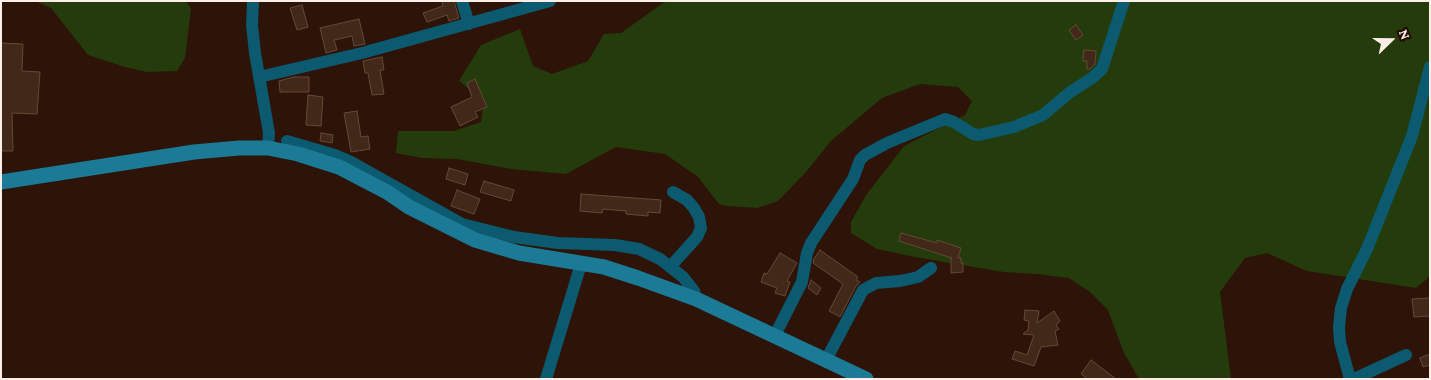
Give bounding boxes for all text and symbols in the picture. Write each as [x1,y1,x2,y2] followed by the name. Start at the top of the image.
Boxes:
[1366,15,1416,65] north arrow
[1396,27,1414,42] text: N

